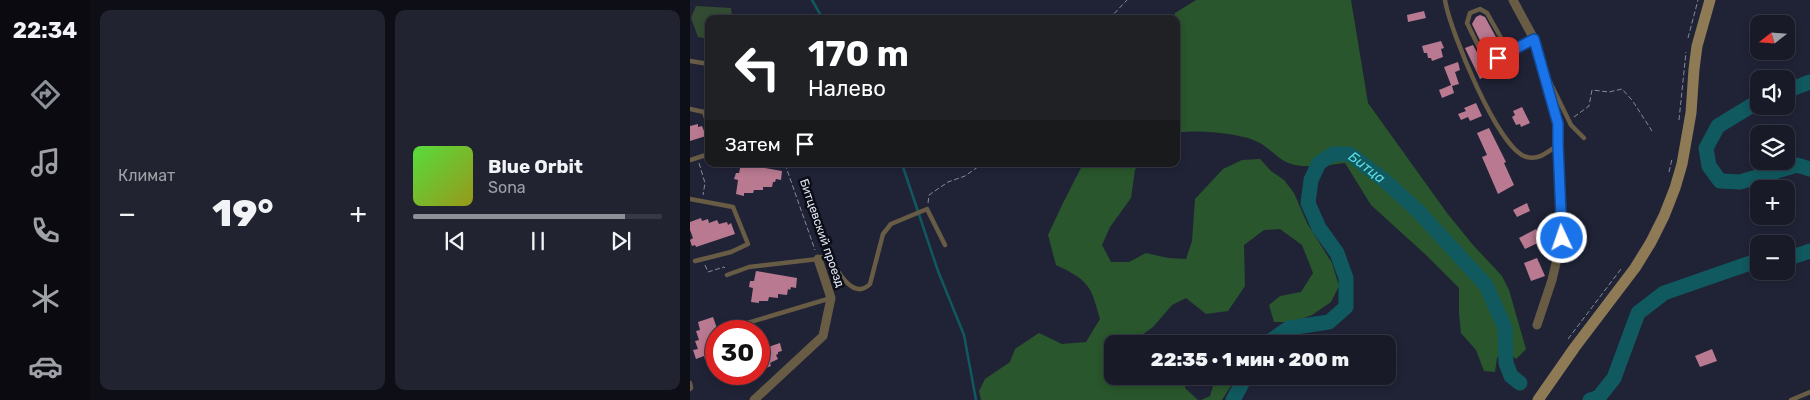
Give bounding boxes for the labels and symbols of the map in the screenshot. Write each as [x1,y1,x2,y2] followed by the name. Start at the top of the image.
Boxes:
[1750,15,1795,60] north arrow
[1477,37,1519,79] pin
[1345,148,1389,186] water label: Битца
[797,177,847,289] street label: Битцевский проезд
[1535,211,1587,263] position arrow
[705,320,770,385] speed limit sign: 30

